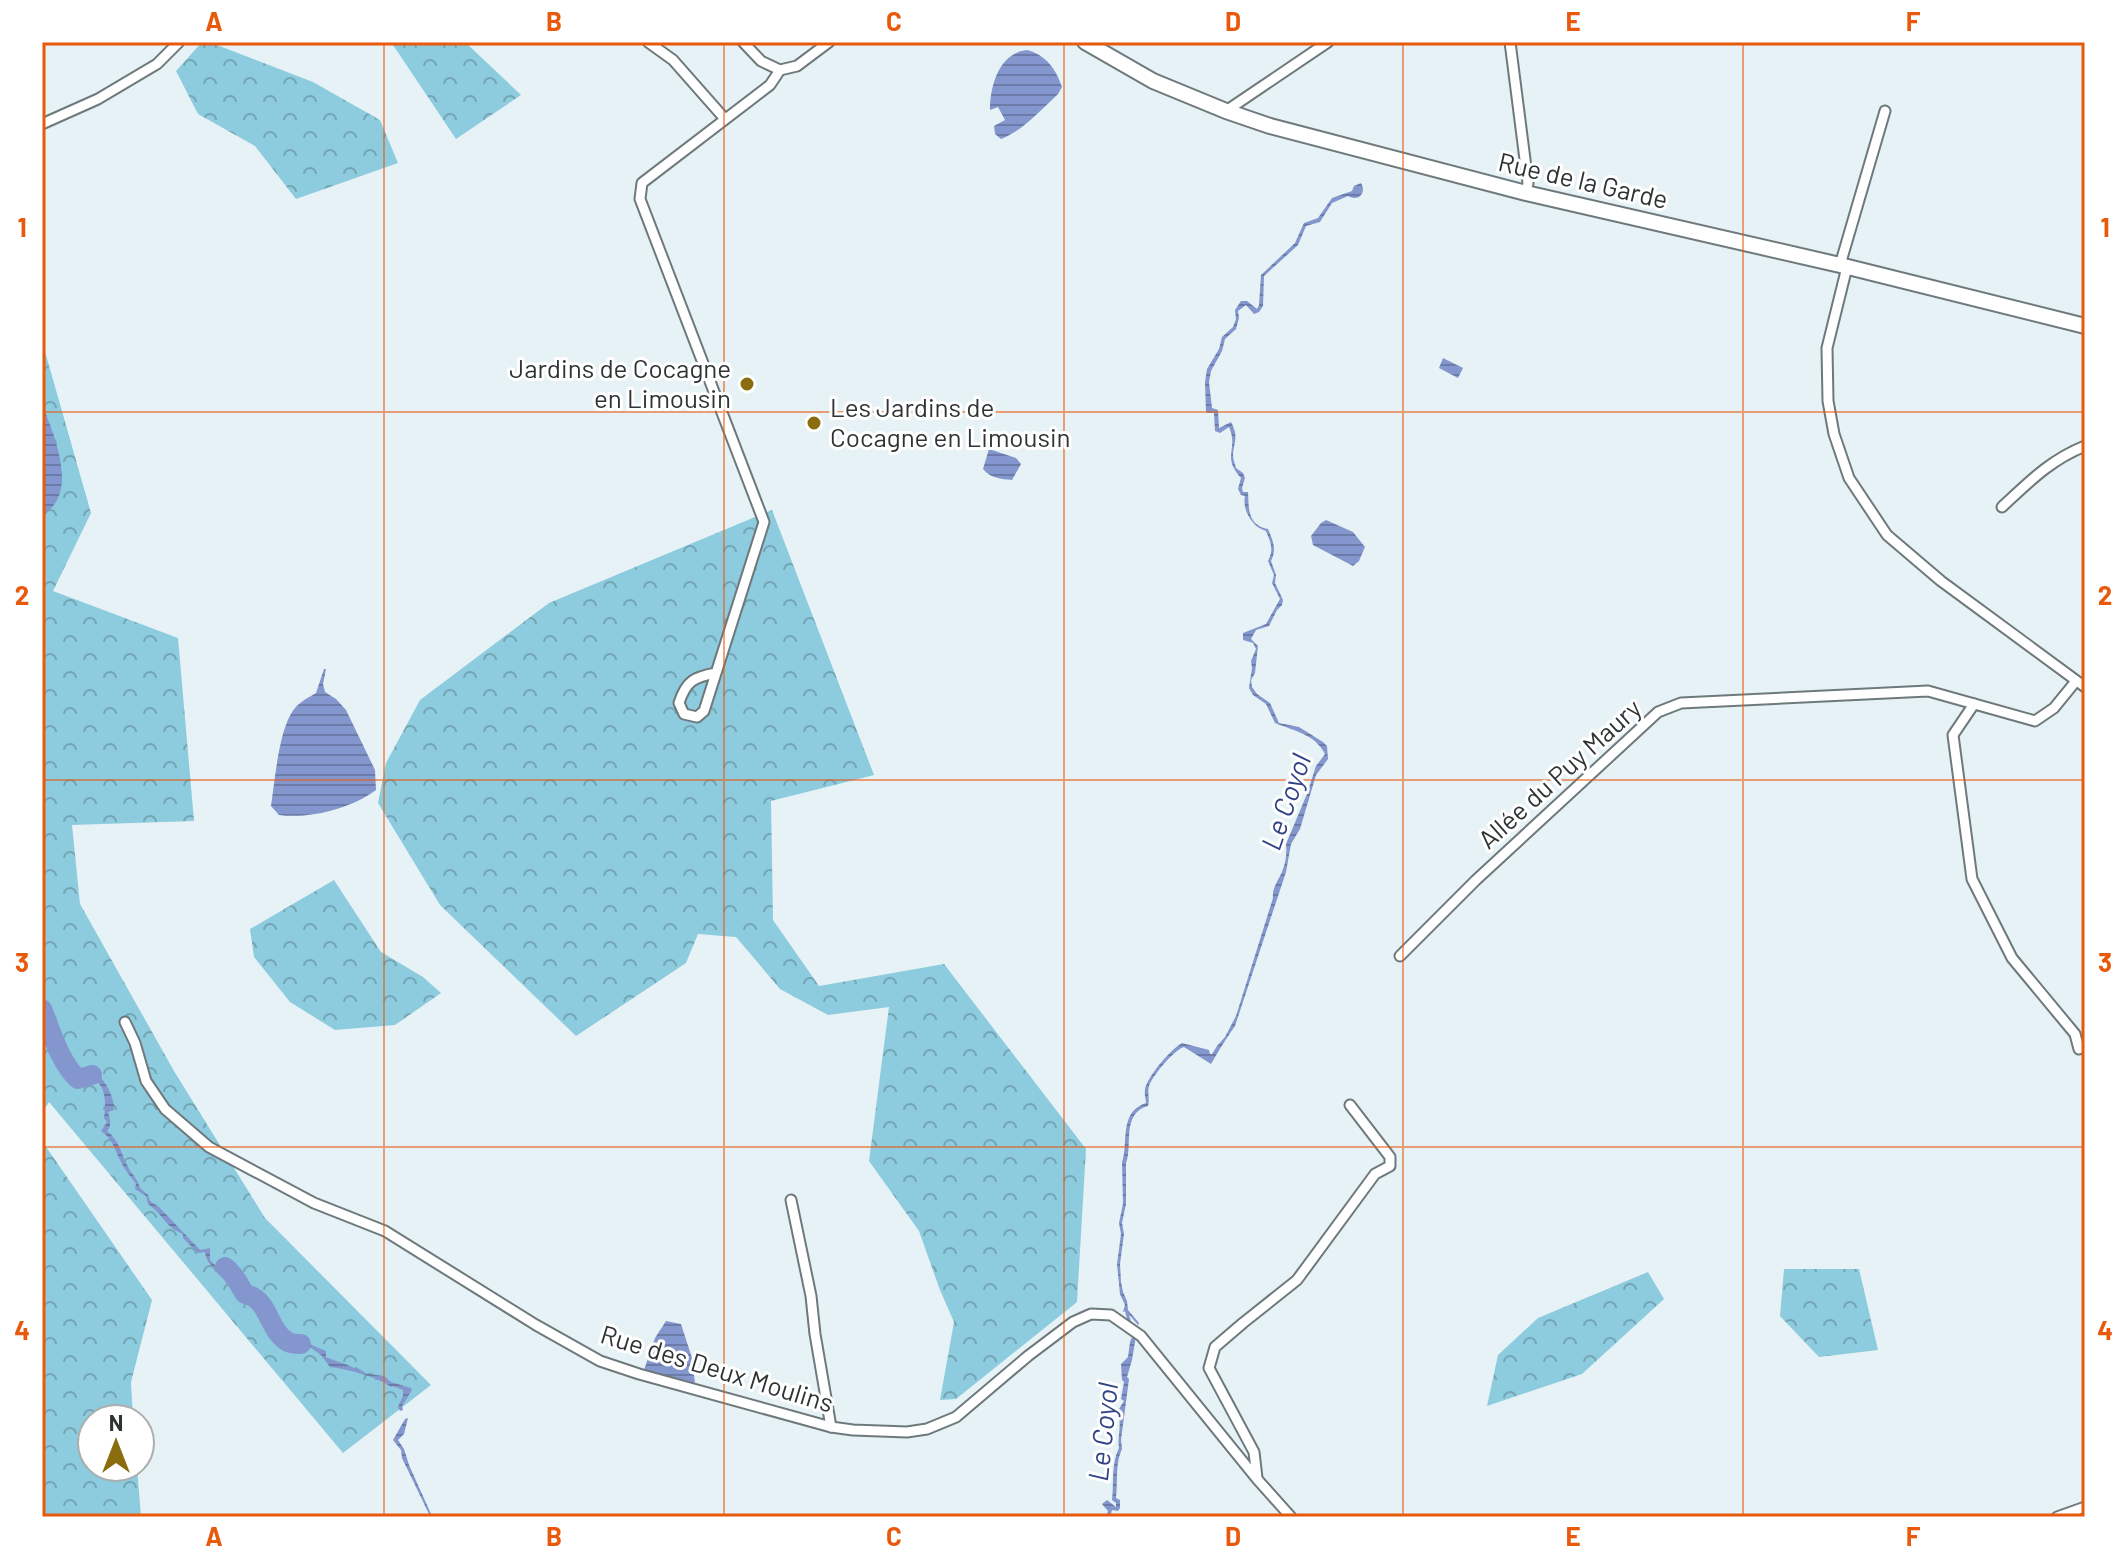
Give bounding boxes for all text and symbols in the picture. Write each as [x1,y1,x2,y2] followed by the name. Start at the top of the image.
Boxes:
[205,5,223,36] text: A
[546,5,562,36] text: B
[886,5,902,36] text: C
[1225,5,1241,36] text: D
[1565,5,1581,36] text: E
[1906,5,1921,36] text: F
[1496,145,1671,214] street label: Rue de la Garde
[17,211,27,242] text: 1
[2100,211,2110,242] text: 1
[509,352,731,413] place label: Jardins de Cocagne en Limousin
[738,375,756,393] marker: Jardins de Cocagne en Limousin
[830,391,1071,452] place label: Les Jardins de Cocagne en Limousin
[805,414,823,432] marker: Les Jardins de Cocagne en Limousin
[15,579,29,610] text: 2
[2098,579,2112,610] text: 2
[1471,692,1647,854] street label: Allée du Puy Maury
[1253,749,1317,854] water label: Le Coyol
[15,946,29,977] text: 3
[2098,946,2112,977] text: 3
[14,1314,30,1345] text: 4
[2097,1314,2113,1345] text: 4
[597,1317,838,1418] street label: Rue des Deux Moulins
[1080,1381,1124,1483] water label: Le Coyol
[76,1403,156,1483] north arrow
[109,1409,123,1435] text: N
[205,1520,223,1551] text: A
[546,1520,562,1551] text: B
[886,1520,902,1551] text: C
[1225,1520,1241,1551] text: D
[1565,1520,1581,1551] text: E
[1906,1520,1921,1551] text: F

